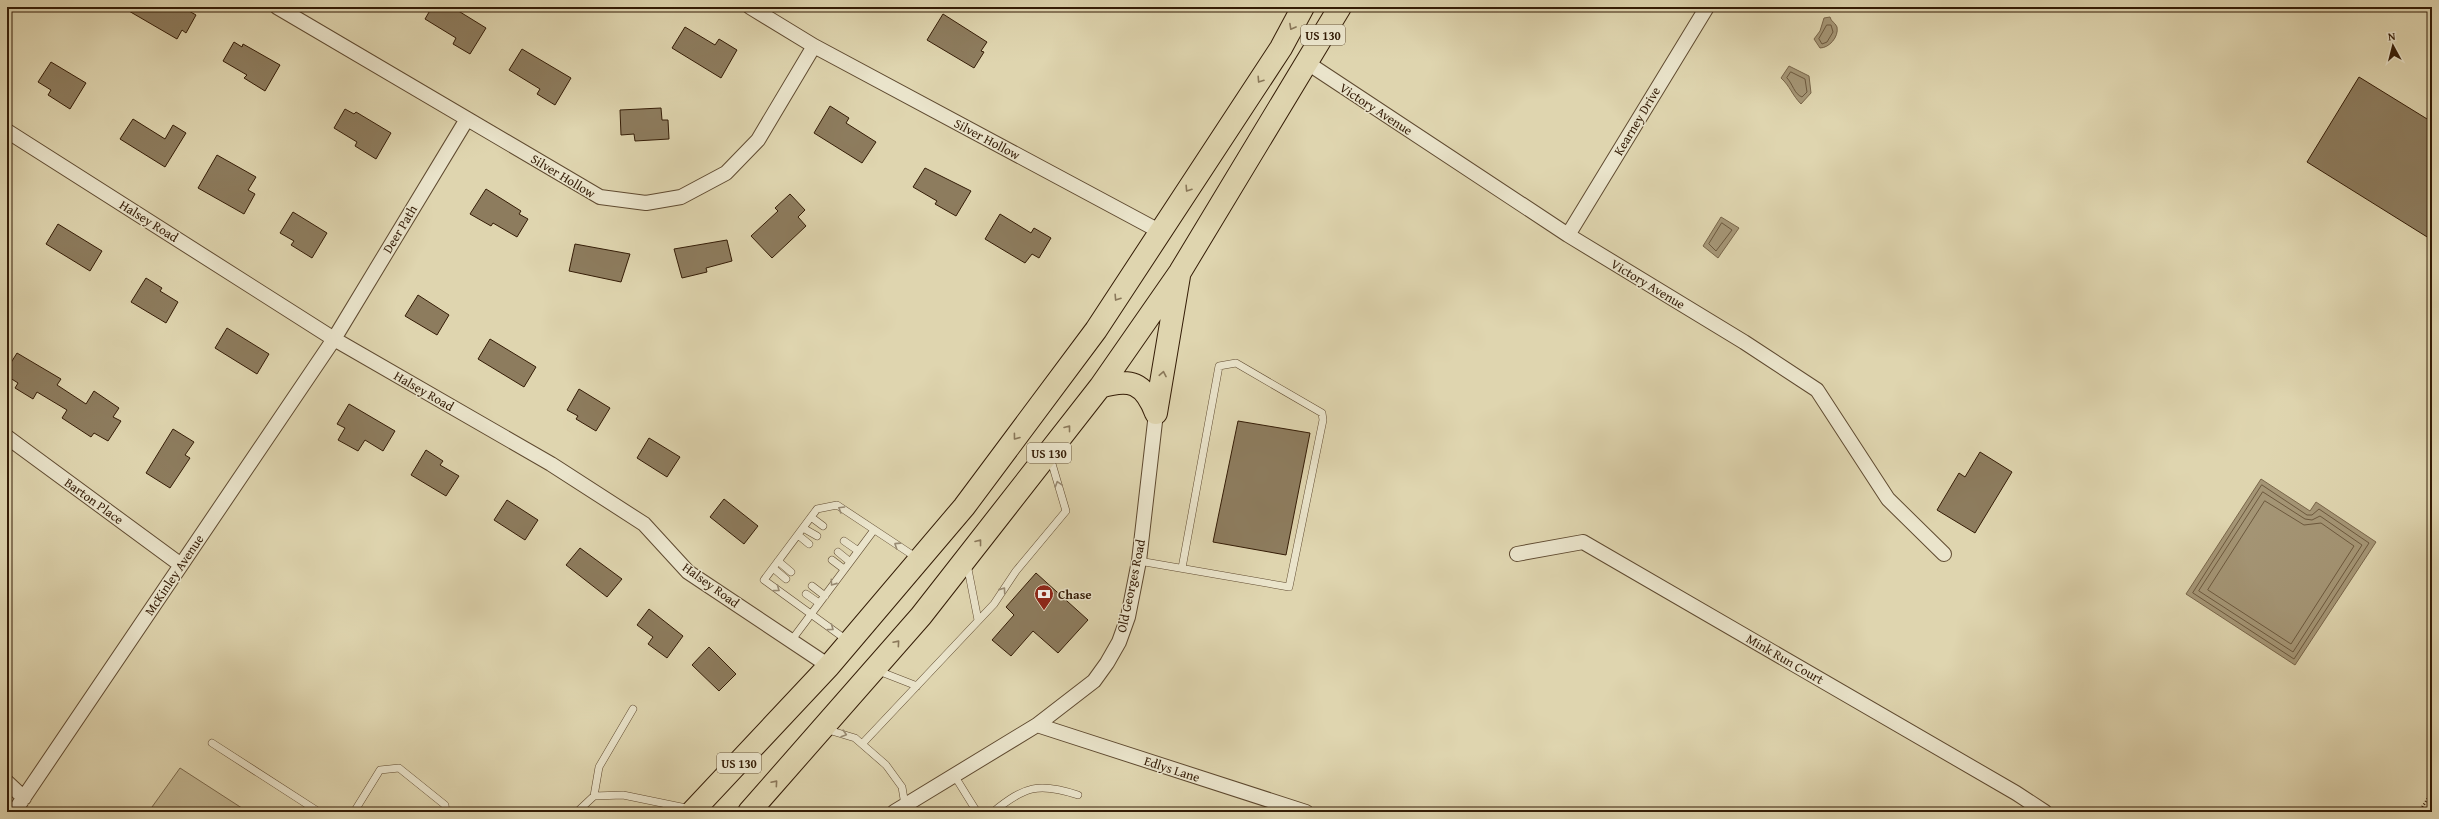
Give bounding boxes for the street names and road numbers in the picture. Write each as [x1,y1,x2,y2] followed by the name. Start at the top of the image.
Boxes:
[1301,25,1345,45] road number: US 130
[1336,78,1416,140] street label: Victory Avenue
[1609,83,1665,159] street label: Kearney Drive
[951,114,1024,165] street label: Silver Hollow
[527,149,600,203] street label: Silver Hollow
[116,195,182,247] street label: Halsey Road
[378,201,422,257] street label: Deer Path
[1607,254,1689,314] street label: Victory Avenue
[391,366,457,416] street label: Halsey Road
[1027,443,1071,463] road number: US 130
[61,473,127,529] street label: Barton Place
[140,531,208,619] street label: McKinley Avenue
[1112,538,1150,634] street label: Old Georges Road
[679,558,743,612] street label: Halsey Road
[1743,629,1828,689] street label: Mink Run Court
[1142,751,1202,787] street label: Edlys Lane
[717,753,761,773] road number: US 130

